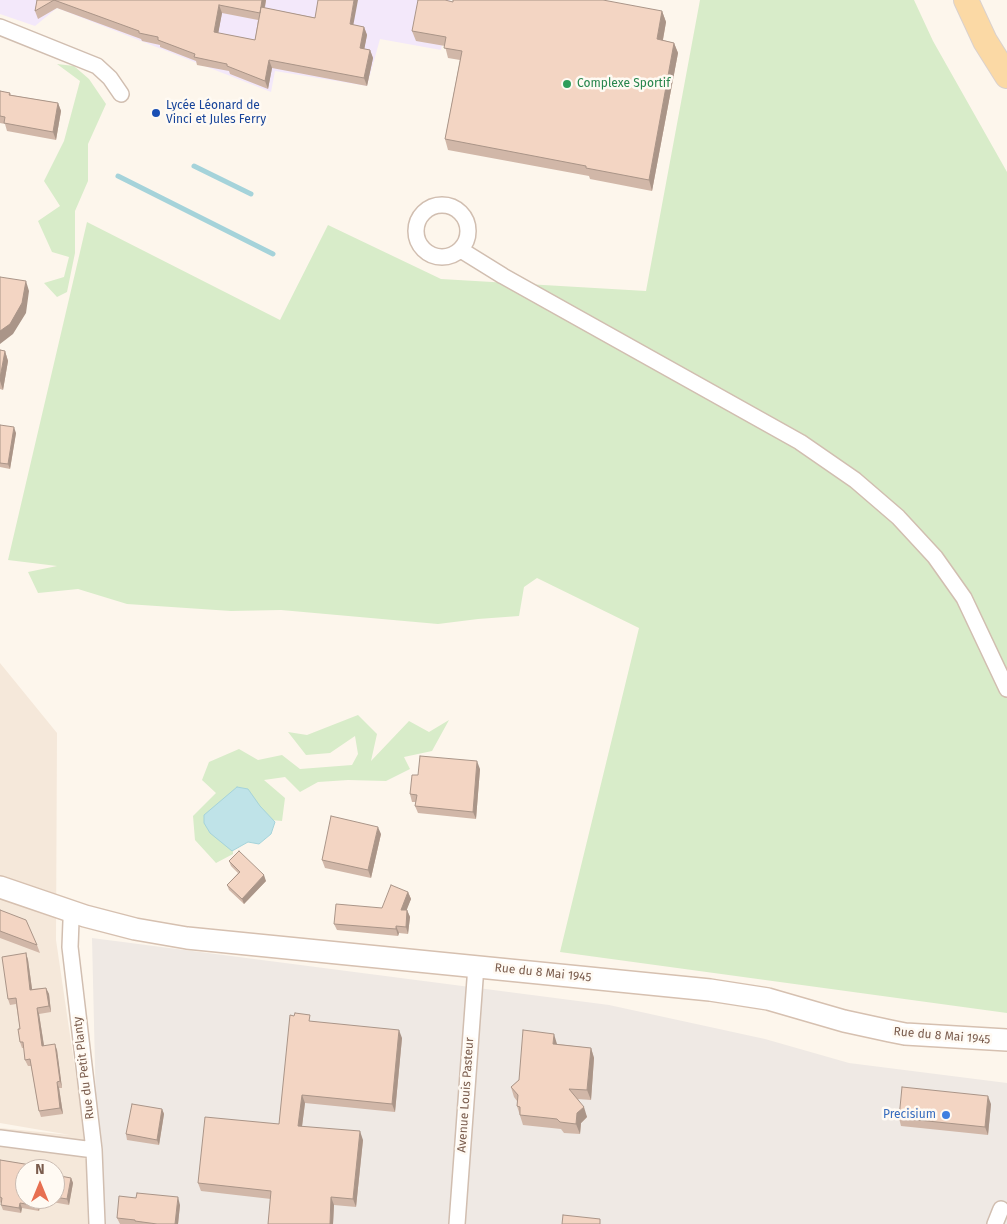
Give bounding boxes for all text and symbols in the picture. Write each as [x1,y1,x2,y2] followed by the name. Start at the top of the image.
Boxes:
[577,77,670,91] place label: Complexe Sportif
[561,78,573,90] marker: Complexe Sportif
[166,99,266,127] place label: Lycée Léonard de Vinci et Jules Ferry
[150,107,162,119] marker: Lycée Léonard de Vinci et Jules Ferry
[494,961,592,985] street label: Rue du 8 Mai 1945
[71,1016,97,1120] street label: Rue du Petit Planty
[893,1025,991,1047] street label: Rue du 8 Mai 1945
[455,1037,477,1153] street label: Avenue Louis Pasteur
[883,1108,936,1122] place label: Precisium
[940,1109,952,1121] marker: Precisium
[15,1159,65,1209] north arrow
[35,1161,45,1178] text: N

